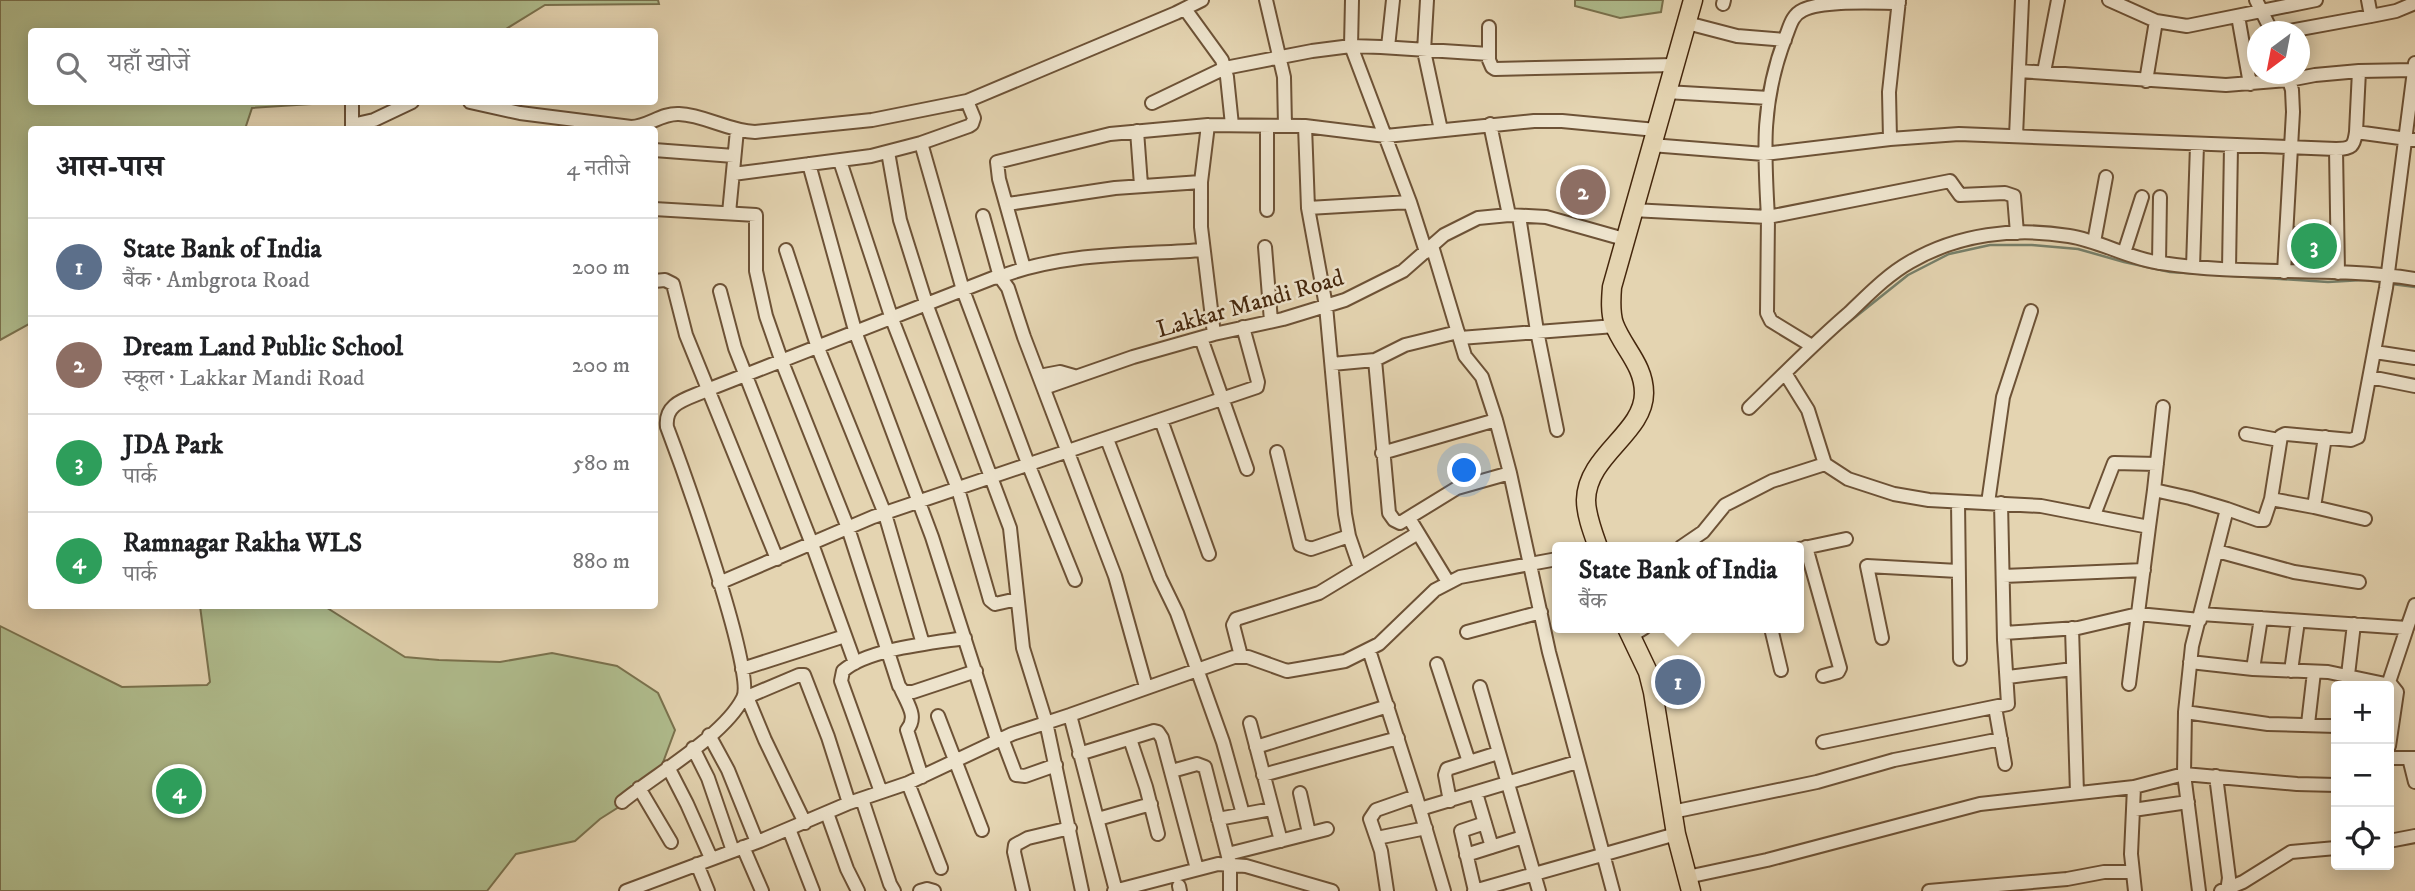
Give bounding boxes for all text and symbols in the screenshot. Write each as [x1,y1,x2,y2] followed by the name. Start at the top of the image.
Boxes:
[2247,21,2310,84] north arrow
[28,28,658,105] search box
[108,47,190,80] text: यहाँ खोजें
[52,48,90,86] icon: search
[56,149,164,186] text: आस-पास
[567,154,630,183] text: 4 नतीजे
[1560,166,1606,218] pin: 2
[2291,220,2337,272] pin: 3
[123,233,322,266] text: State Bank of India
[75,253,83,282] text: 1
[572,253,630,282] text: 200 m
[1153,263,1347,345] street label: Lakkar Mandi Road
[123,266,310,295] text: बैंक · Ambgrota Road
[123,331,403,364] text: Dream Land Public School
[73,351,85,380] text: 2
[572,351,630,380] text: 200 m
[123,364,365,393] text: स्कूल · Lakkar Mandi Road
[123,429,223,462] text: JDA Park
[75,449,83,478] text: 3
[573,449,630,478] text: 580 m
[1447,453,1481,487] your location
[123,462,157,491] text: पार्क
[123,527,362,560] text: Ramnagar Rakha WLS
[1552,542,1804,633] popup
[72,547,86,576] text: 4
[572,547,630,576] text: 880 m
[1579,554,1777,587] text: State Bank of India
[123,560,157,589] text: पार्क
[1579,587,1607,616] text: बैंक
[1655,656,1701,708] pin: 1
[2331,681,2394,870] map controls
[2331,681,2394,744] button: +
[2331,744,2394,807] button: −
[156,765,202,817] pin: 4
[2331,807,2394,870] button: locate

